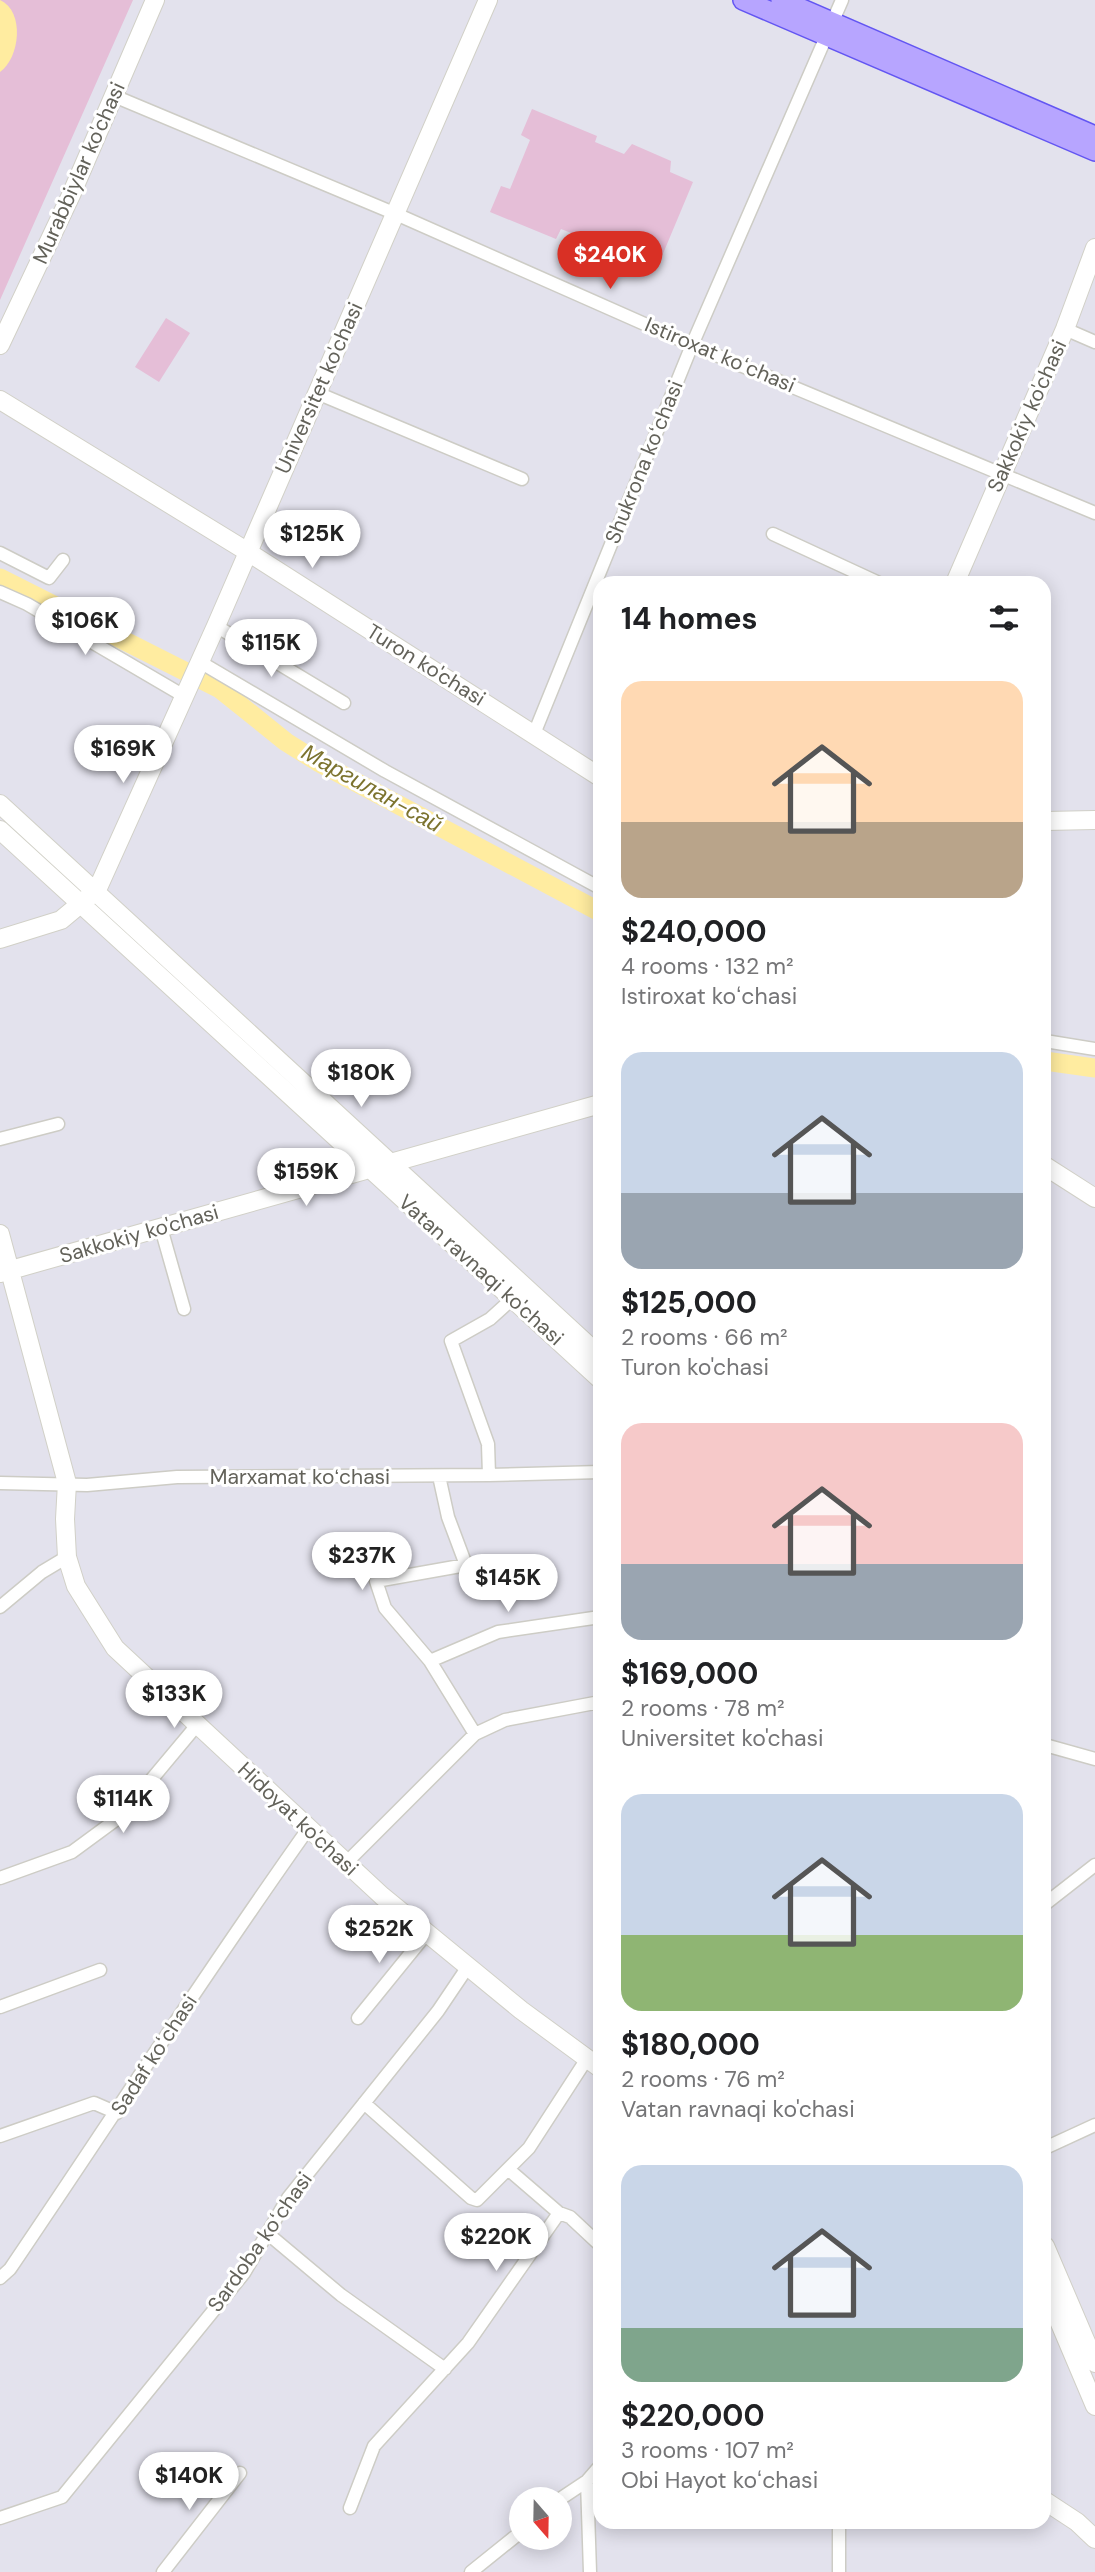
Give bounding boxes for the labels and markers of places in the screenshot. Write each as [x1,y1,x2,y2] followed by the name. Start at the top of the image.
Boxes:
[561,232,659,291] pin: $240K
[263,510,361,570] pin: $125K
[36,598,134,657] pin: $106K
[222,620,320,679] pin: $115K
[74,726,172,785] pin: $169K
[312,1050,410,1109] pin: $180K
[257,1148,355,1208] pin: $159K
[313,1532,411,1592] pin: $237K
[459,1554,557,1614] pin: $145K
[125,1670,223,1730] pin: $133K
[74,1776,172,1835] pin: $114K
[330,1906,428,1965] pin: $252K
[447,2214,545,2273] pin: $220K
[140,2452,238,2512] pin: $140K

